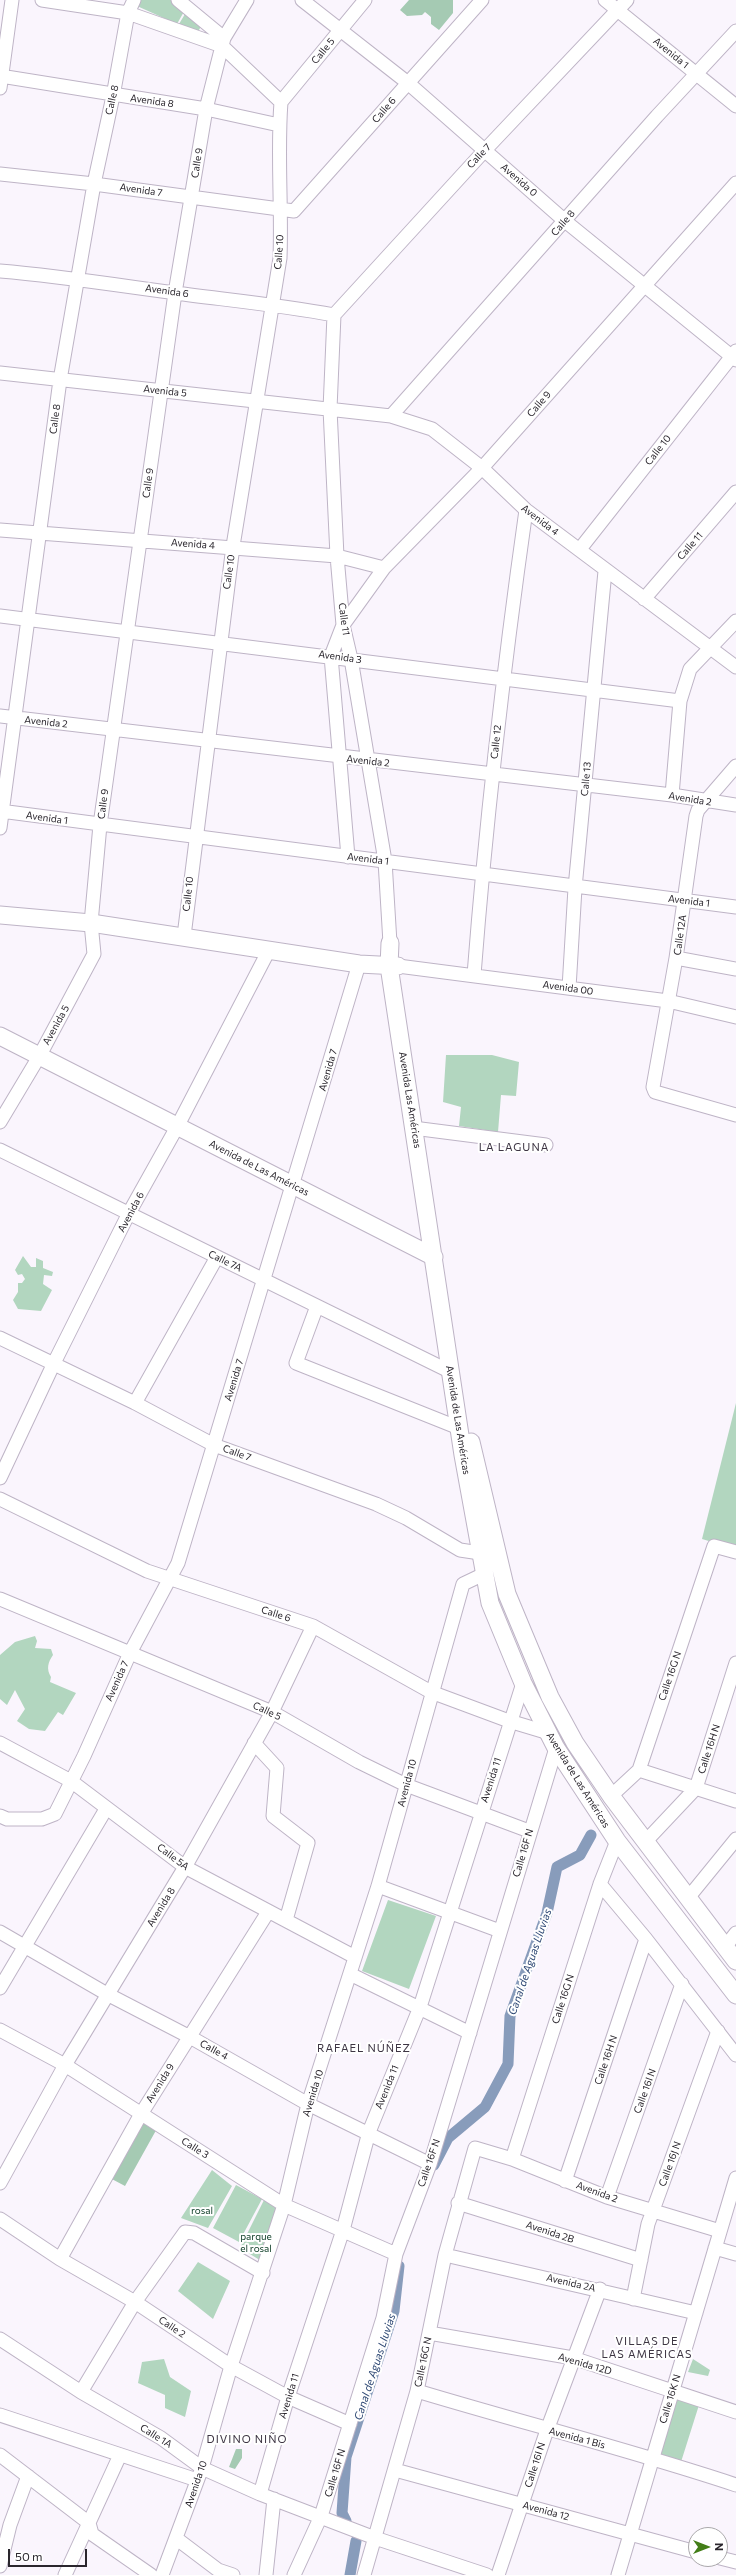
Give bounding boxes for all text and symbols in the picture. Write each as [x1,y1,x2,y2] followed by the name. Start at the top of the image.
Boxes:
[651,35,691,71] street label: Avenida 1
[309,36,337,66] street label: Calle 5
[103,84,121,116] street label: Calle 8
[129,92,175,110] street label: Avenida 8
[369,95,399,125] street label: Calle 6
[465,141,493,171] street label: Calle 7
[189,147,205,179] street label: Calle 9
[498,161,540,199] street label: Avenida 0
[119,181,163,199] street label: Avenida 7
[548,208,578,238] street label: Calle 8
[272,234,286,270] street label: Calle 10
[144,282,190,300] street label: Avenida 6
[143,383,187,399] street label: Avenida 5
[524,389,554,419] street label: Calle 9
[47,403,63,435] street label: Calle 8
[642,432,674,468] street label: Calle 10
[140,467,156,499] street label: Calle 9
[519,502,561,538] street label: Avenida 4
[675,530,705,562] street label: Calle 11
[171,536,215,552] street label: Avenida 4
[221,554,237,590] street label: Calle 10
[336,602,352,636] street label: Calle 11
[318,648,362,666] street label: Avenida 3
[24,714,68,730] street label: Avenida 2
[488,724,504,760] street label: Calle 12
[346,753,390,769] street label: Avenida 2
[579,761,593,797] street label: Calle 13
[95,788,111,820] street label: Calle 9
[668,790,712,808] street label: Avenida 2
[25,809,69,827] street label: Avenida 1
[346,850,390,868] street label: Avenida 1
[180,876,196,912] street label: Calle 10
[667,892,711,910] street label: Avenida 1
[671,914,689,956] street label: Calle 12A
[542,979,594,997] street label: Avenida 00
[40,1003,72,1047] street label: Avenida 5
[316,1048,340,1092] street label: Avenida 7
[396,1051,424,1149] street label: Avenida Las Américas
[207,1138,311,1198] street label: Avenida de Las Américas
[479,1140,549,1154] district label: LA LAGUNA
[115,1190,147,1234] street label: Avenida 6
[206,1248,244,1274] street label: Calle 7A
[222,1358,246,1402] street label: Avenida 7
[443,1364,473,1476] street label: Avenida de Las Américas
[221,1442,253,1464] street label: Calle 7
[260,1604,292,1624] street label: Calle 6
[656,1650,684,1702] street label: Calle 16G N
[103,1659,131,1703] street label: Avenida 7
[251,1699,283,1723] street label: Calle 5
[695,1723,723,1775] street label: Calle 16H N
[544,1730,612,1830] street label: Avenida de Las Américas
[478,1756,504,1804] street label: Avenida 11
[395,1758,419,1808] street label: Avenida 10
[510,1827,536,1879] street label: Calle 16F N
[155,1841,191,1873] street label: Calle 5A
[144,1885,178,1929] street label: Avenida 8
[506,1907,554,2017] water label: Canal de Aguas Lluvias
[549,1973,577,2025] street label: Calle 16G N
[592,2034,620,2086] street label: Calle 16H N
[198,2037,230,2063] street label: Calle 4
[317,2041,411,2055] district label: RAFAEL NÚÑEZ
[143,2061,177,2105] street label: Avenida 9
[373,2063,401,2111] street label: Avenida 11
[631,2067,659,2115] street label: Calle 16I N
[300,2068,326,2118] street label: Avenida 10
[179,2135,211,2161] street label: Calle 3
[415,2137,443,2189] street label: Calle 16F N
[656,2140,684,2188] street label: Calle 16J N
[575,2179,619,2205] street label: Avenida 2
[191,2205,213,2217] park label: rosal
[524,2219,576,2245] street label: Avenida 2B
[240,2231,272,2254] park label: parque el rosal
[545,2271,597,2295] street label: Avenida 2A
[352,2312,398,2422] water label: Canal de Aguas Lluvias
[156,2314,188,2340] street label: Calle 2
[601,2334,693,2360] district label: VILLAS DE LAS AMÉRICAS
[412,2336,434,2388] street label: Calle 16G N
[557,2351,613,2377] street label: Avenida 12D
[276,2372,302,2420] street label: Avenida 11
[657,2373,683,2425] street label: Calle 16K N
[138,2421,174,2451] street label: Calle 1A
[548,2425,606,2451] street label: Avenida 1 Bis
[207,2432,287,2446] district label: DIVINO NIÑO
[522,2441,548,2489] street label: Calle 16I N
[322,2447,348,2499] street label: Calle 16F N
[182,2459,210,2509] street label: Avenida 10
[521,2499,571,2523] street label: Avenida 12
[688,2527,728,2567] north arrow
[10,2541,89,2567] scale bar
[713,2543,726,2551] text: N
[15,2549,43,2563] text: 50 m

